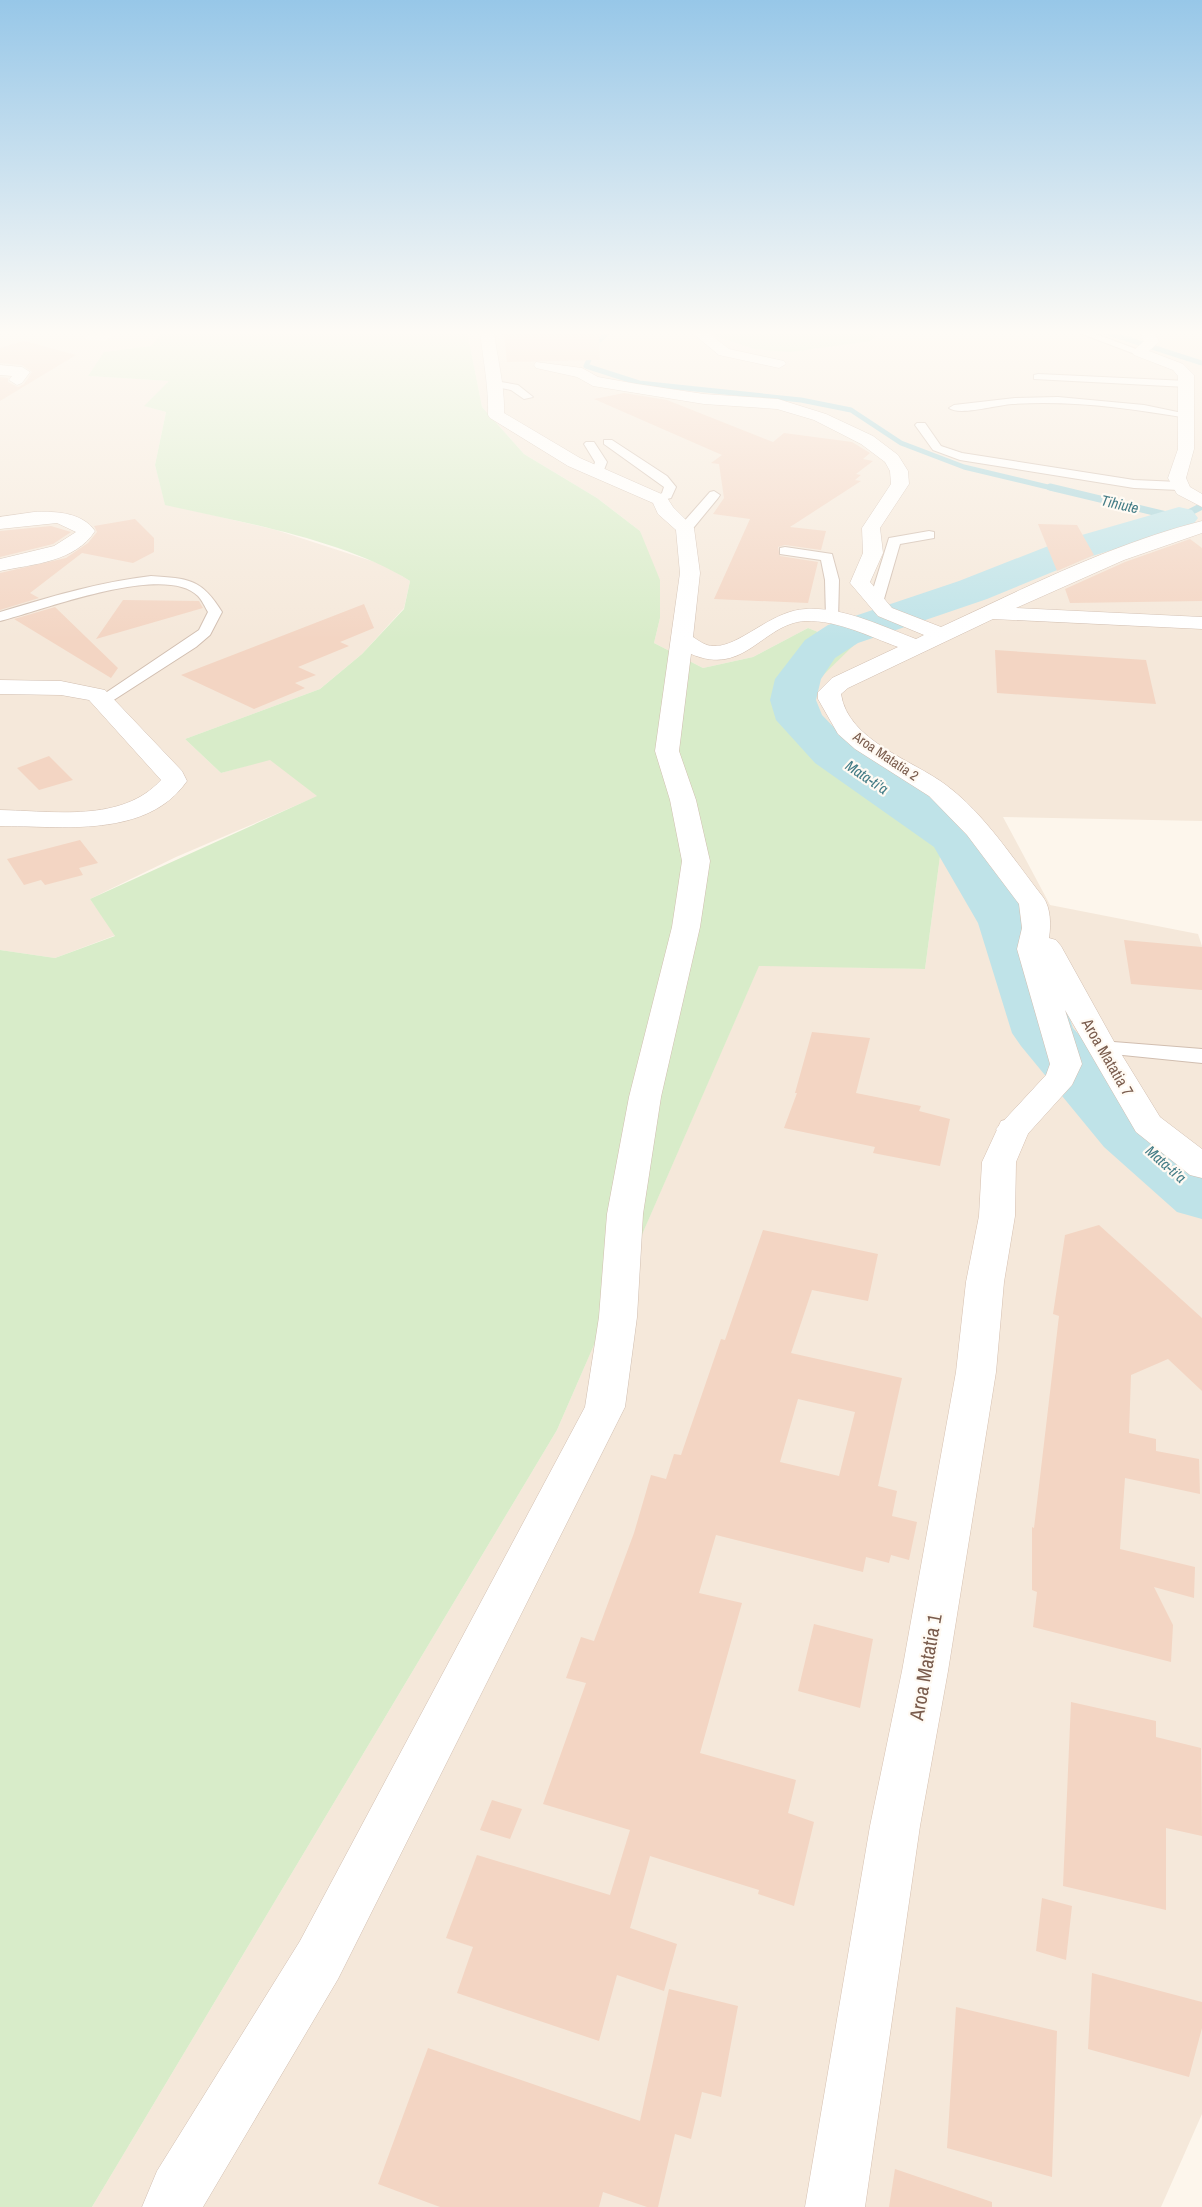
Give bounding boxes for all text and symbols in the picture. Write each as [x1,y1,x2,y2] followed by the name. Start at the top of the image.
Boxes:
[1099,490,1141,519] water label: Tihiute
[849,727,922,785] street label: Aroa Matatia 2
[841,755,893,799] water label: Mata-ti'a
[1076,1013,1139,1100] street label: Aroa Matatia 7
[1141,1140,1191,1188] water label: Mata-ti'a
[902,1612,948,1723] street label: Aroa Matatia 1

